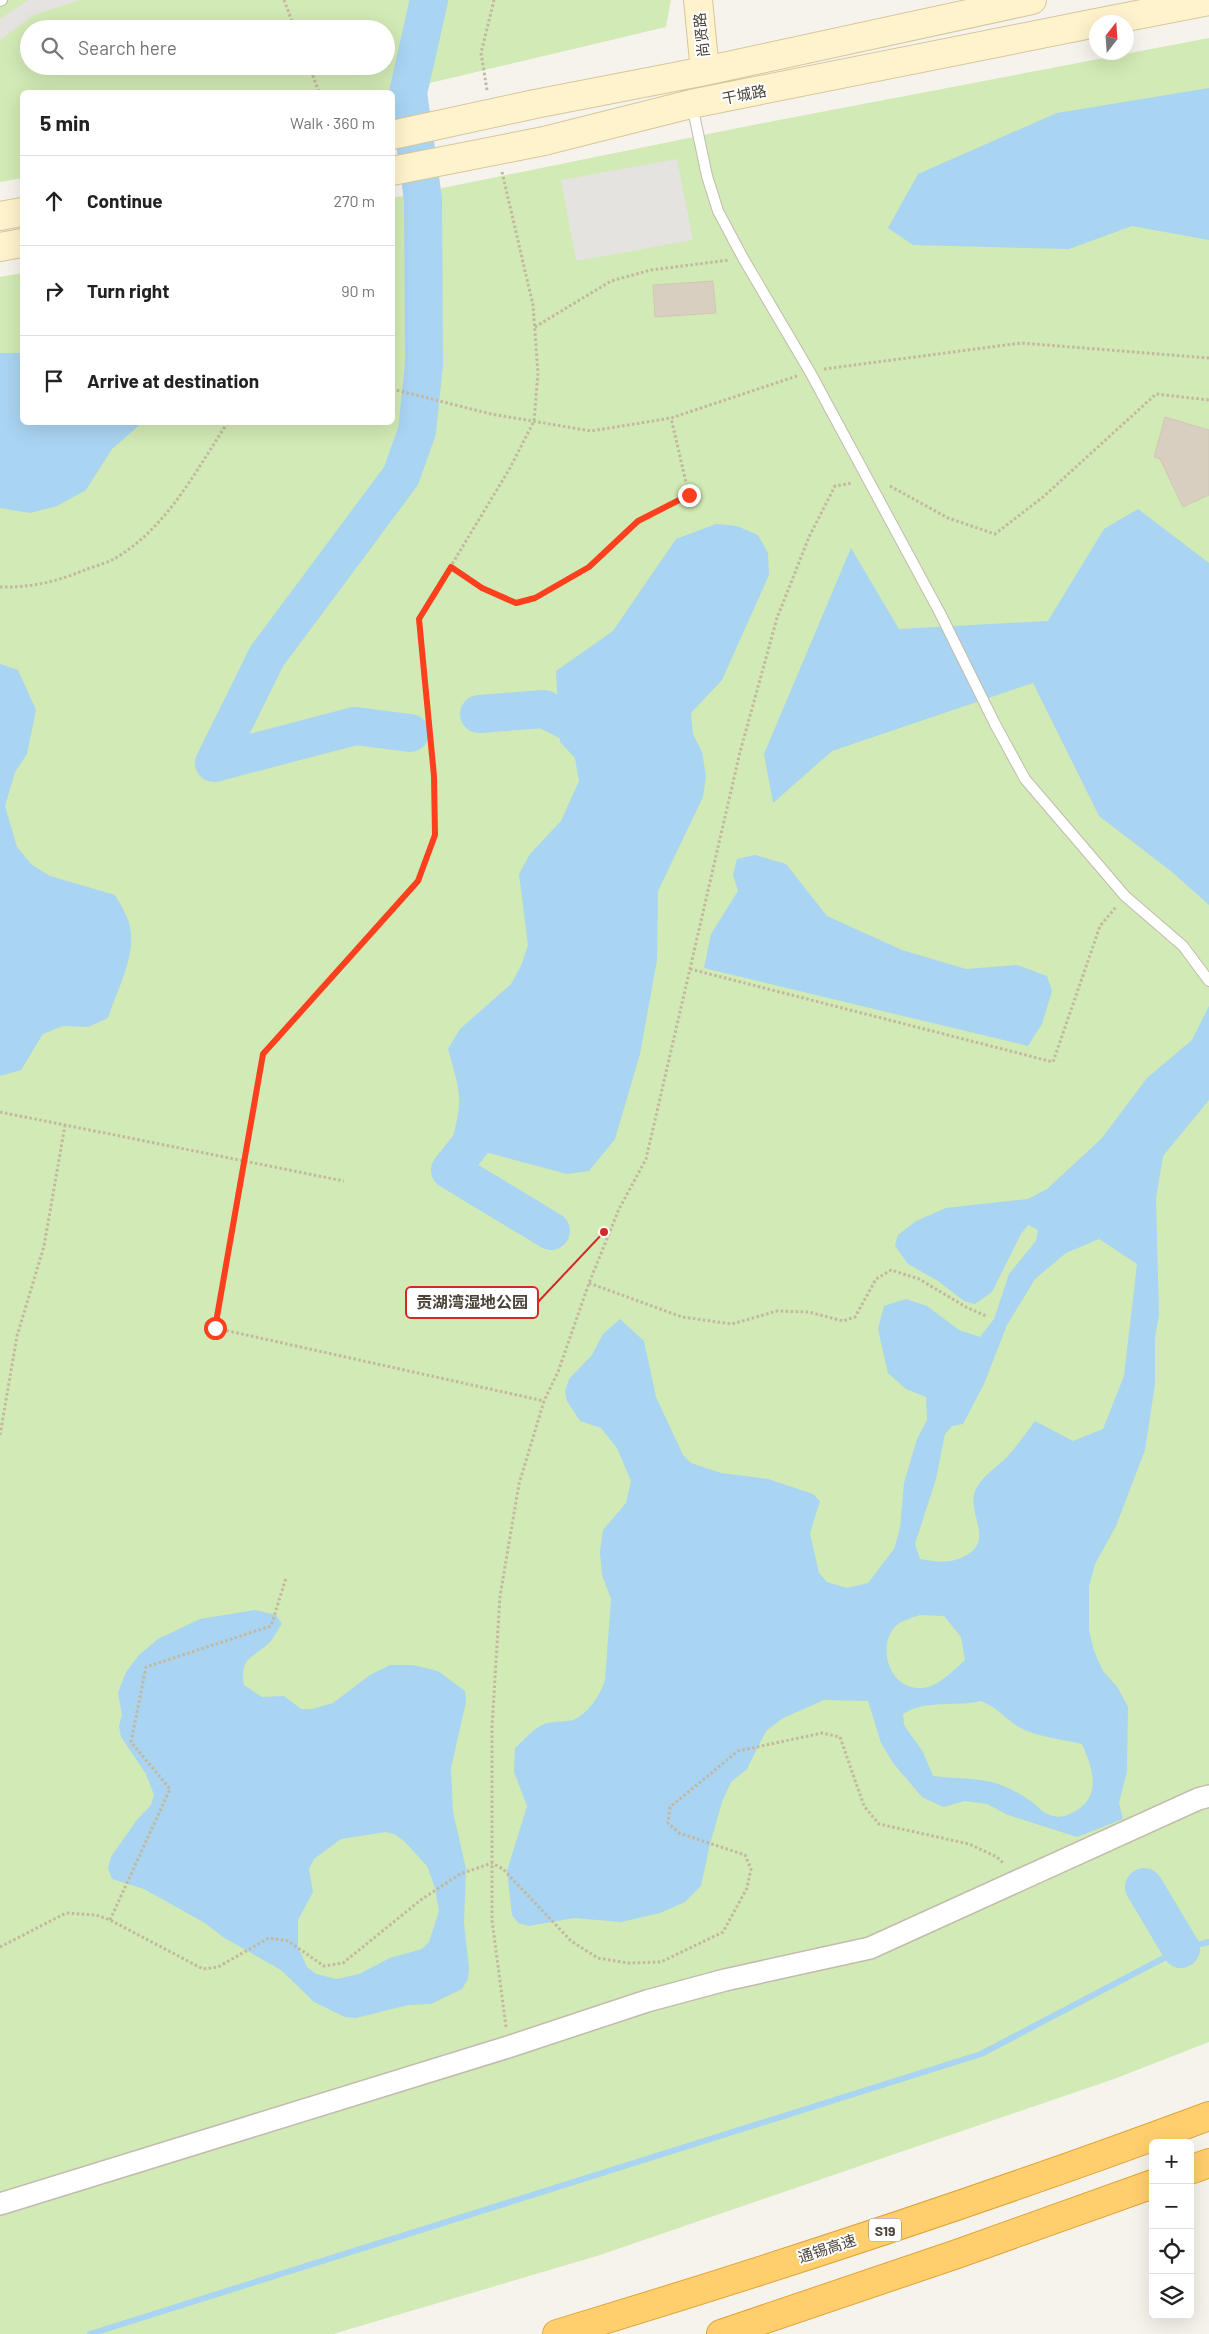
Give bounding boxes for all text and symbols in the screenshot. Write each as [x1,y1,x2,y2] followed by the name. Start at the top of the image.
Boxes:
[690,12,712,58] street label: 尚贤路
[1089,15,1134,60] north arrow
[20,20,395,75] search box
[38,34,66,62] icon: search
[78,36,177,59] text: Search here
[720,81,768,107] street label: 干城路
[40,110,90,135] text: 5 min
[290,113,375,132] text: Walk · 360 m
[40,187,68,215] icon: ahead
[87,189,163,212] text: Continue
[333,191,375,210] text: 270 m
[40,277,68,305] icon: right
[87,279,169,302] text: Turn right
[341,281,375,300] text: 90 m
[40,367,68,395] icon: arrive
[87,369,259,392] text: Arrive at destination
[678,484,701,507] route end
[406,1287,538,1318] callout: 贡湖湾湿地公园
[416,1292,528,1311] text: 贡湖湾湿地公园
[204,1317,227,1340] route start
[1149,2139,1194,2319] map controls
[1149,2139,1194,2184] button: +
[1149,2184,1194,2229] button: −
[869,2218,901,2242] road number: S19
[1149,2229,1194,2274] button: locate
[796,2230,858,2266] street label: 通锡高速
[1149,2274,1194,2319] button: layers

